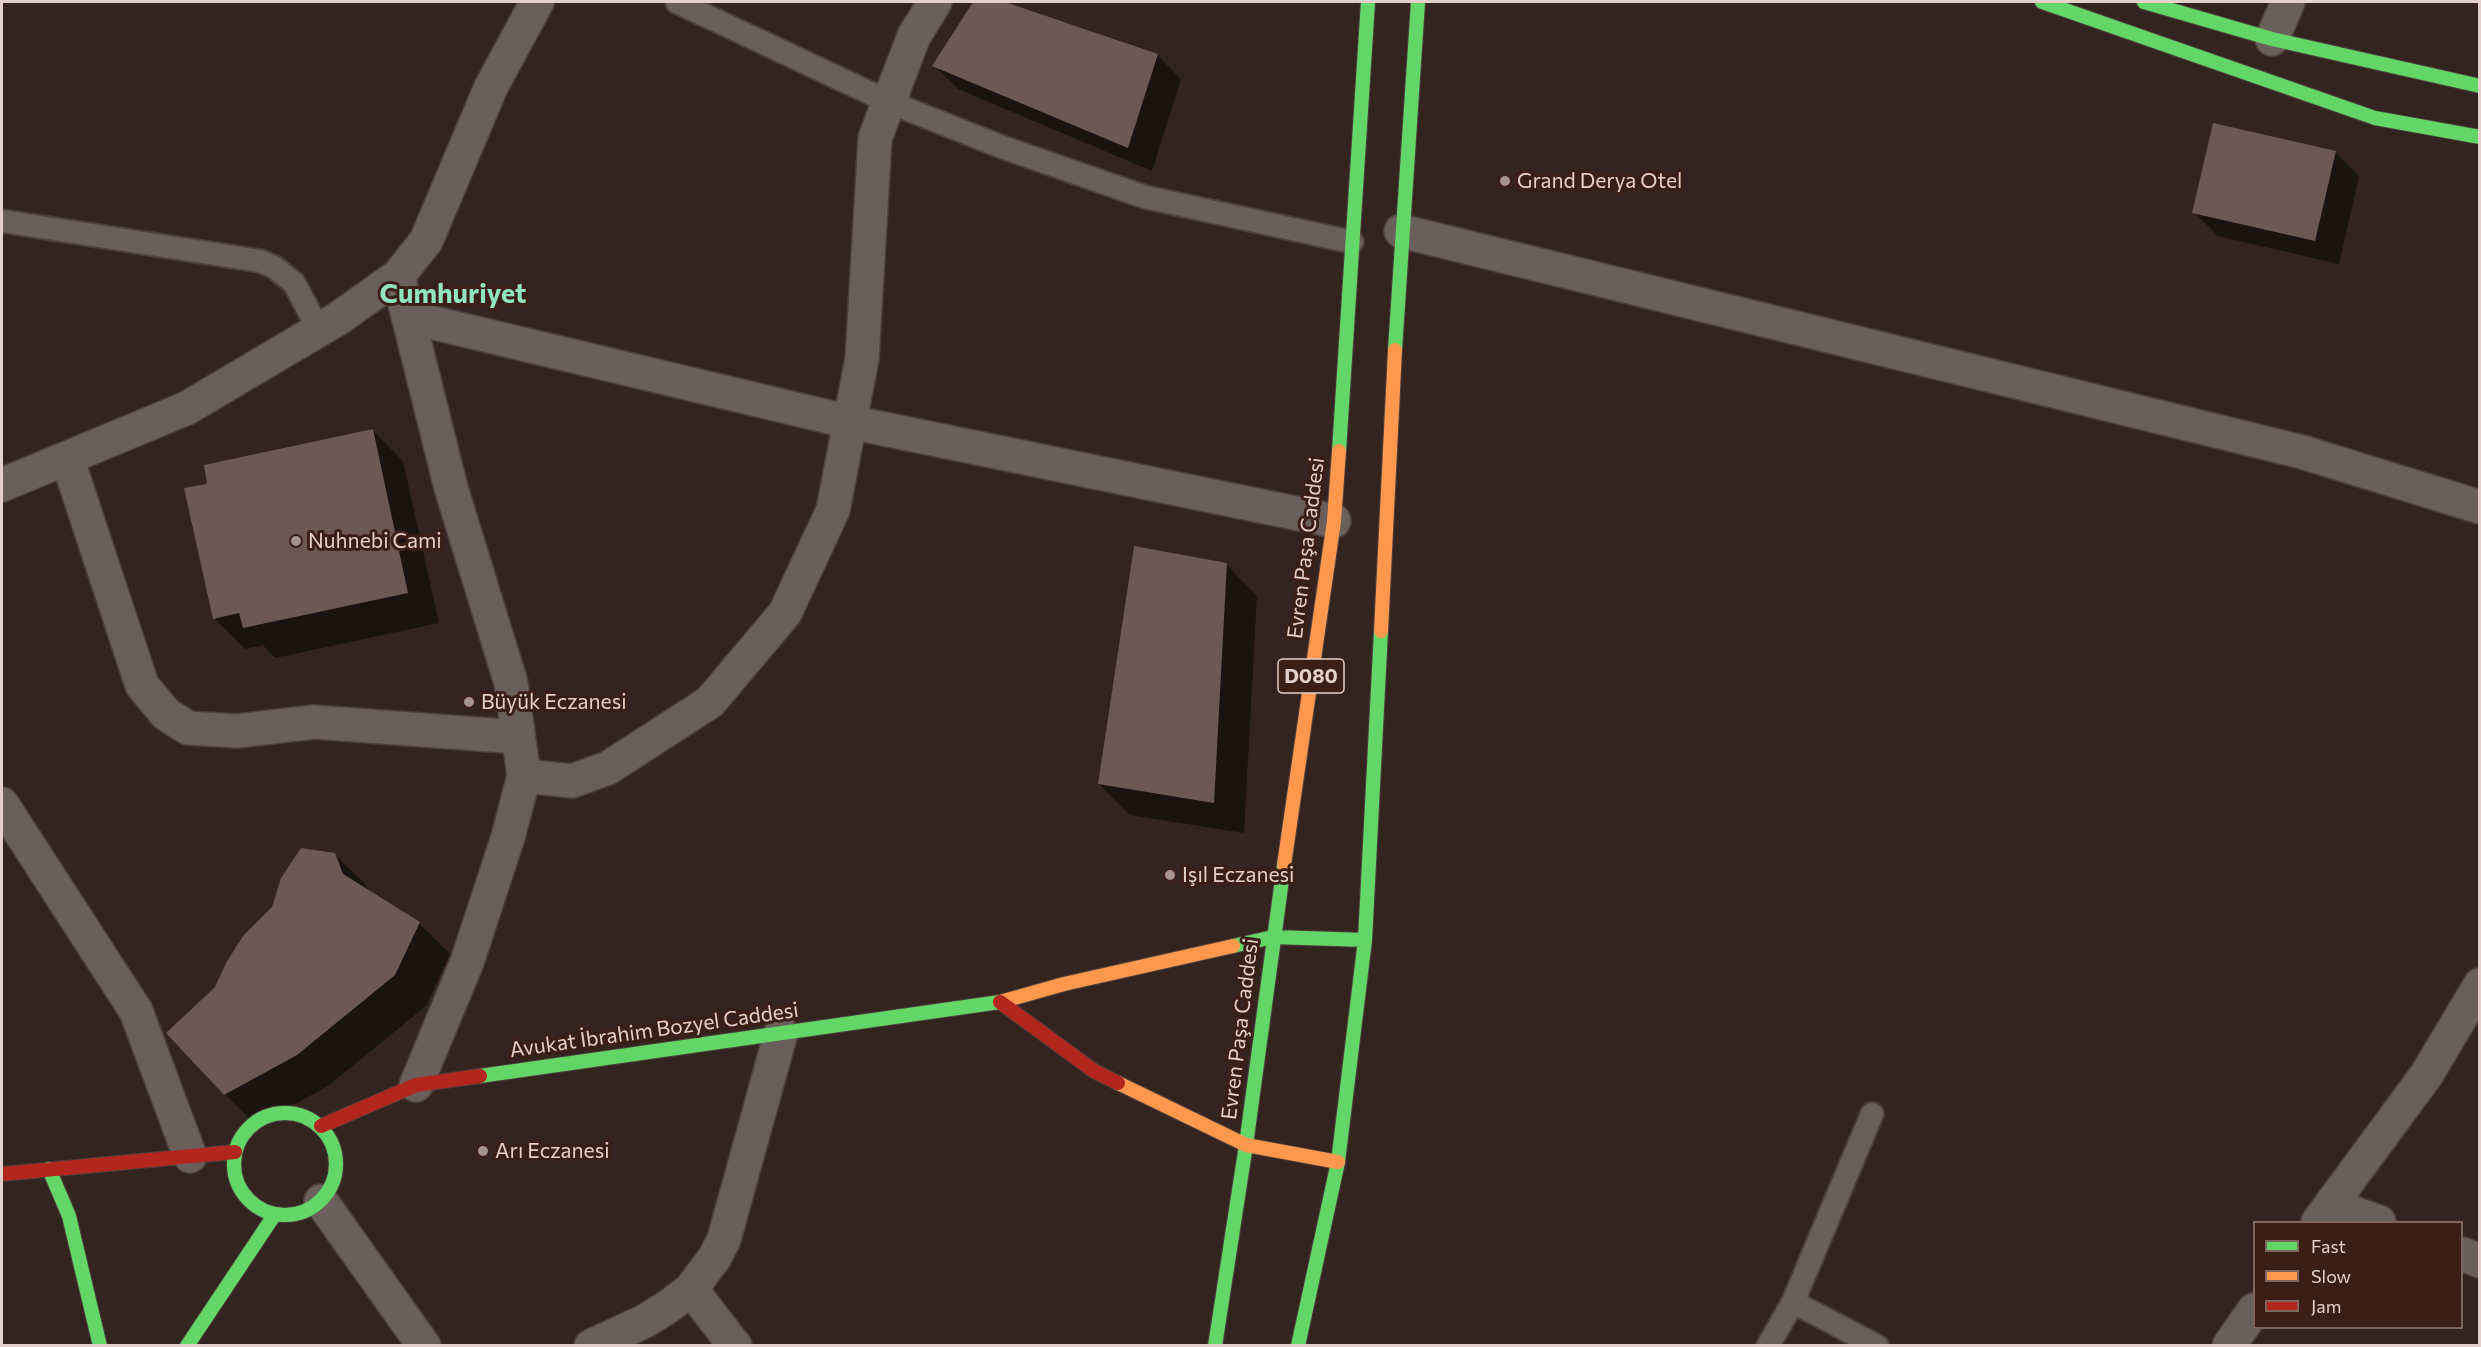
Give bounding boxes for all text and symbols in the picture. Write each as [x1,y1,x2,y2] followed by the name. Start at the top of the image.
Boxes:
[1517,168,1682,194] place label: Grand Derya Otel
[1498,174,1512,188] marker: Grand Derya Otel
[380,278,526,310] district label: Cumhuriyet
[1282,456,1330,640] street label: Evren Paşa Caddesi
[308,528,442,554] place label: Nuhnebi Cami
[289,534,303,548] marker: Nuhnebi Cami
[1278,659,1344,693] road number: D080
[481,689,627,715] place label: Büyük Eczanesi
[462,695,476,709] marker: Büyük Eczanesi
[1182,862,1295,888] place label: Işıl Eczanesi
[1163,868,1177,882] marker: Işıl Eczanesi
[1216,937,1264,1121] street label: Evren Paşa Caddesi
[508,997,800,1063] street label: Avukat İbrahim Bozyel Caddesi
[495,1138,610,1164] place label: Arı Eczanesi
[476,1144,490,1158] marker: Arı Eczanesi
[2253,1221,2463,1329] legend
[2311,1235,2346,1257] text: Fast
[2311,1265,2351,1287] text: Slow
[2311,1295,2341,1317] text: Jam

